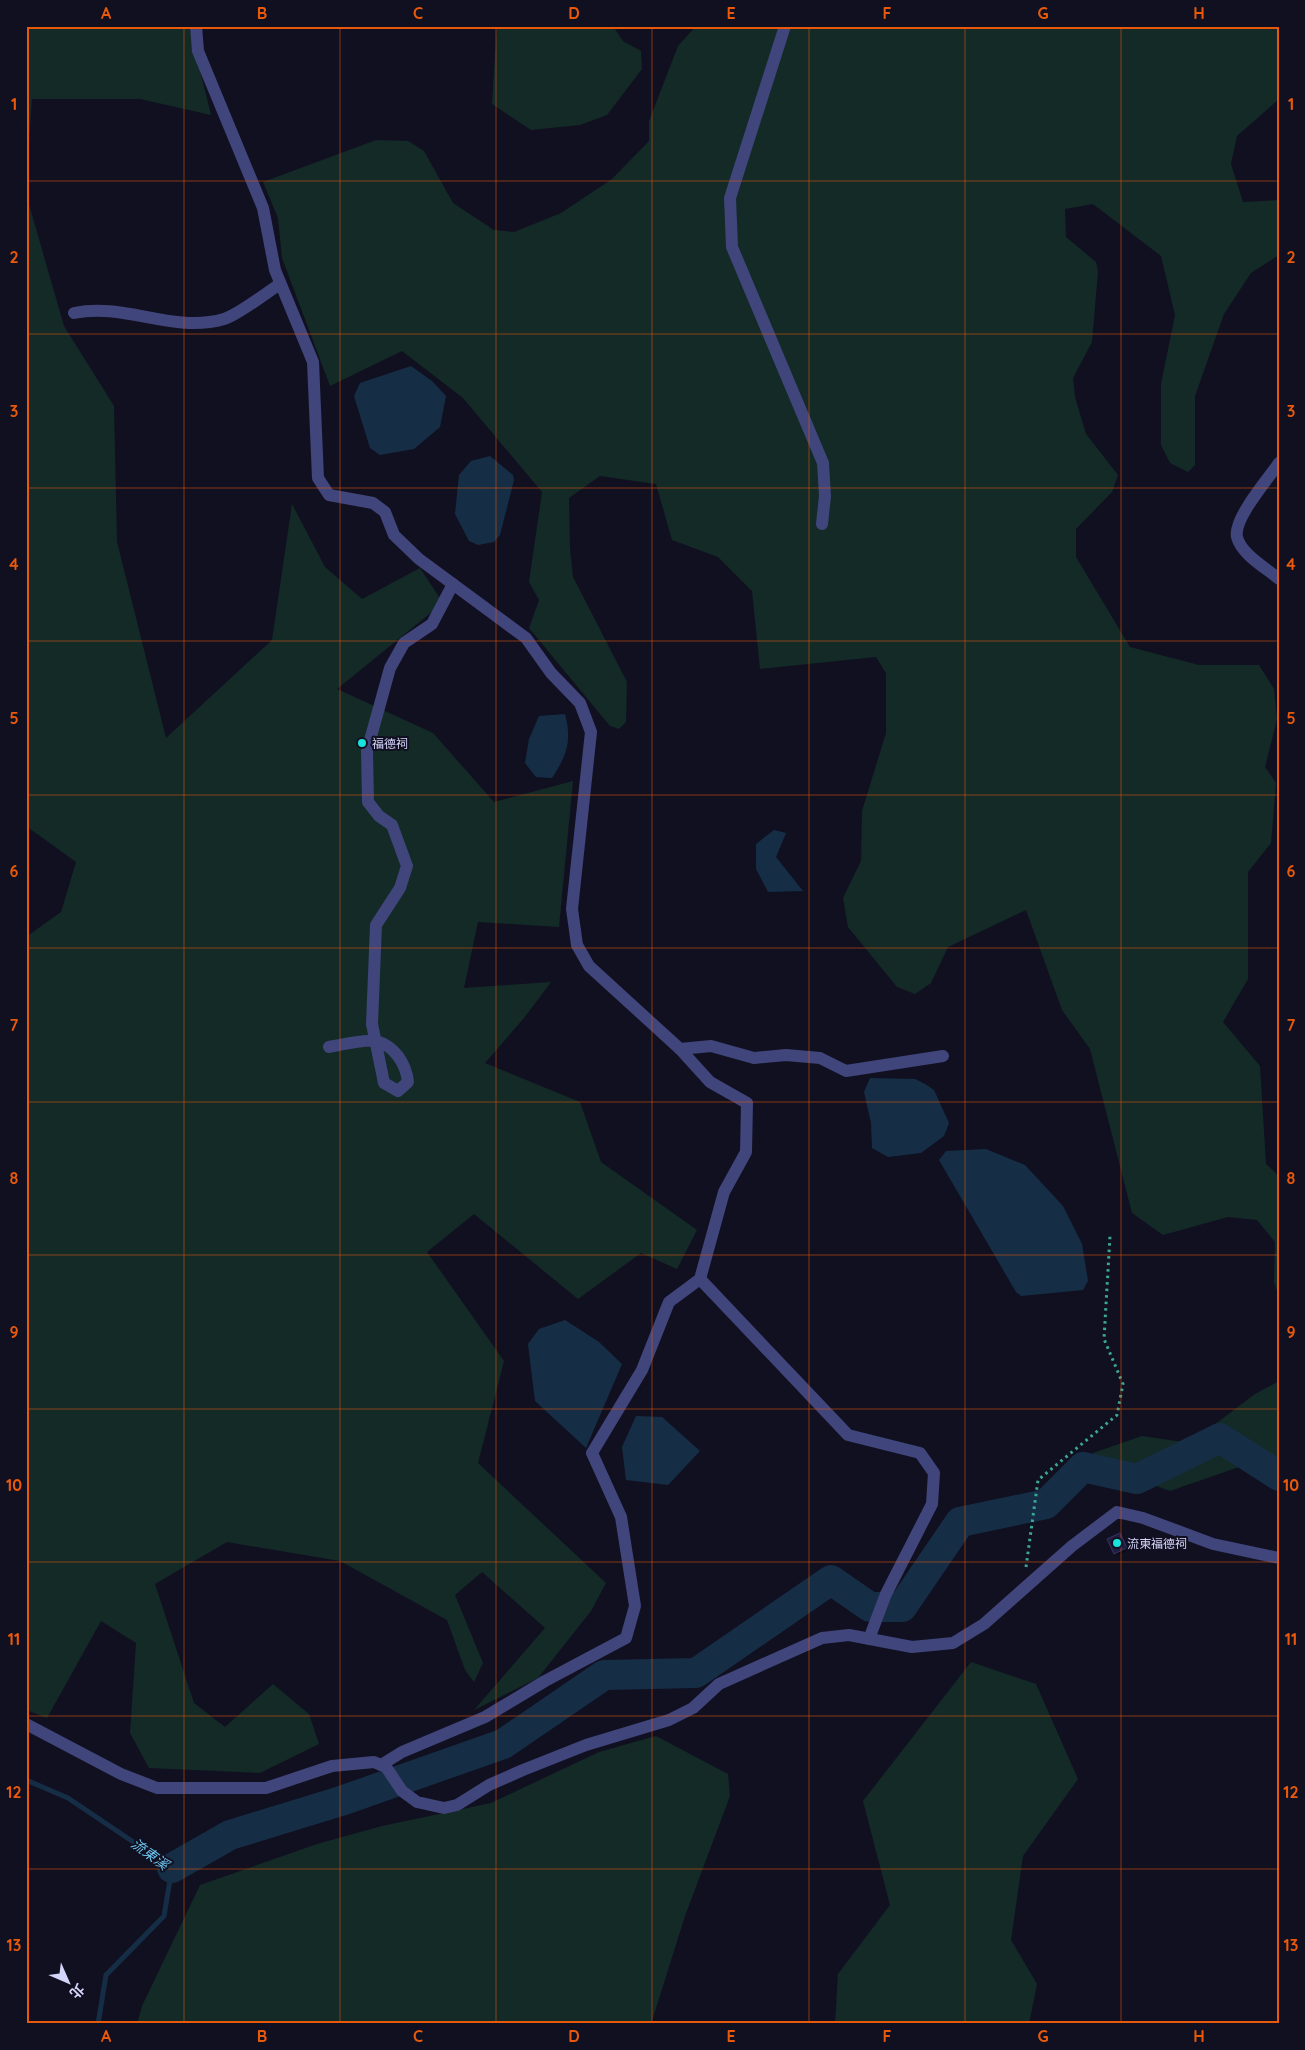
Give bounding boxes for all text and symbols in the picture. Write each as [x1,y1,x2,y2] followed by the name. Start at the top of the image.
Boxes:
[101,3,112,23] text: A
[257,3,267,23] text: B
[413,3,423,23] text: C
[568,3,580,23] text: D
[726,3,736,23] text: E
[883,3,892,23] text: F
[1037,3,1049,23] text: G
[1193,3,1205,23] text: H
[11,94,17,114] text: 1
[1288,94,1294,114] text: 1
[9,247,19,267] text: 2
[1286,247,1296,267] text: 2
[10,401,18,421] text: 3
[1287,401,1295,421] text: 3
[9,554,19,574] text: 4
[1286,554,1296,574] text: 4
[9,708,19,728] text: 5
[1286,708,1296,728] text: 5
[372,736,408,751] place label: 福德祠
[356,737,368,749] marker: 福德祠
[10,861,19,881] text: 6
[1287,861,1296,881] text: 6
[10,1015,19,1035] text: 7
[1287,1015,1296,1035] text: 7
[10,1168,19,1188] text: 8
[1287,1168,1296,1188] text: 8
[9,1322,19,1342] text: 9
[1286,1322,1296,1342] text: 9
[6,1475,22,1495] text: 10
[1283,1475,1299,1495] text: 10
[1127,1536,1187,1551] place label: 流東福德祠
[1111,1537,1123,1549] marker: 流東福德祠
[8,1629,20,1649] text: 11
[1285,1629,1297,1649] text: 11
[6,1782,22,1802] text: 12
[1283,1782,1299,1802] text: 12
[128,1834,174,1875] water label: 流東溪
[7,1935,21,1955] text: 13
[1284,1935,1298,1955] text: 13
[42,1958,92,2008] north arrow
[66,1980,89,2003] text: 北
[101,2026,112,2046] text: A
[257,2026,267,2046] text: B
[413,2026,423,2046] text: C
[568,2026,580,2046] text: D
[726,2026,736,2046] text: E
[883,2026,892,2046] text: F
[1037,2026,1049,2046] text: G
[1193,2026,1205,2046] text: H

